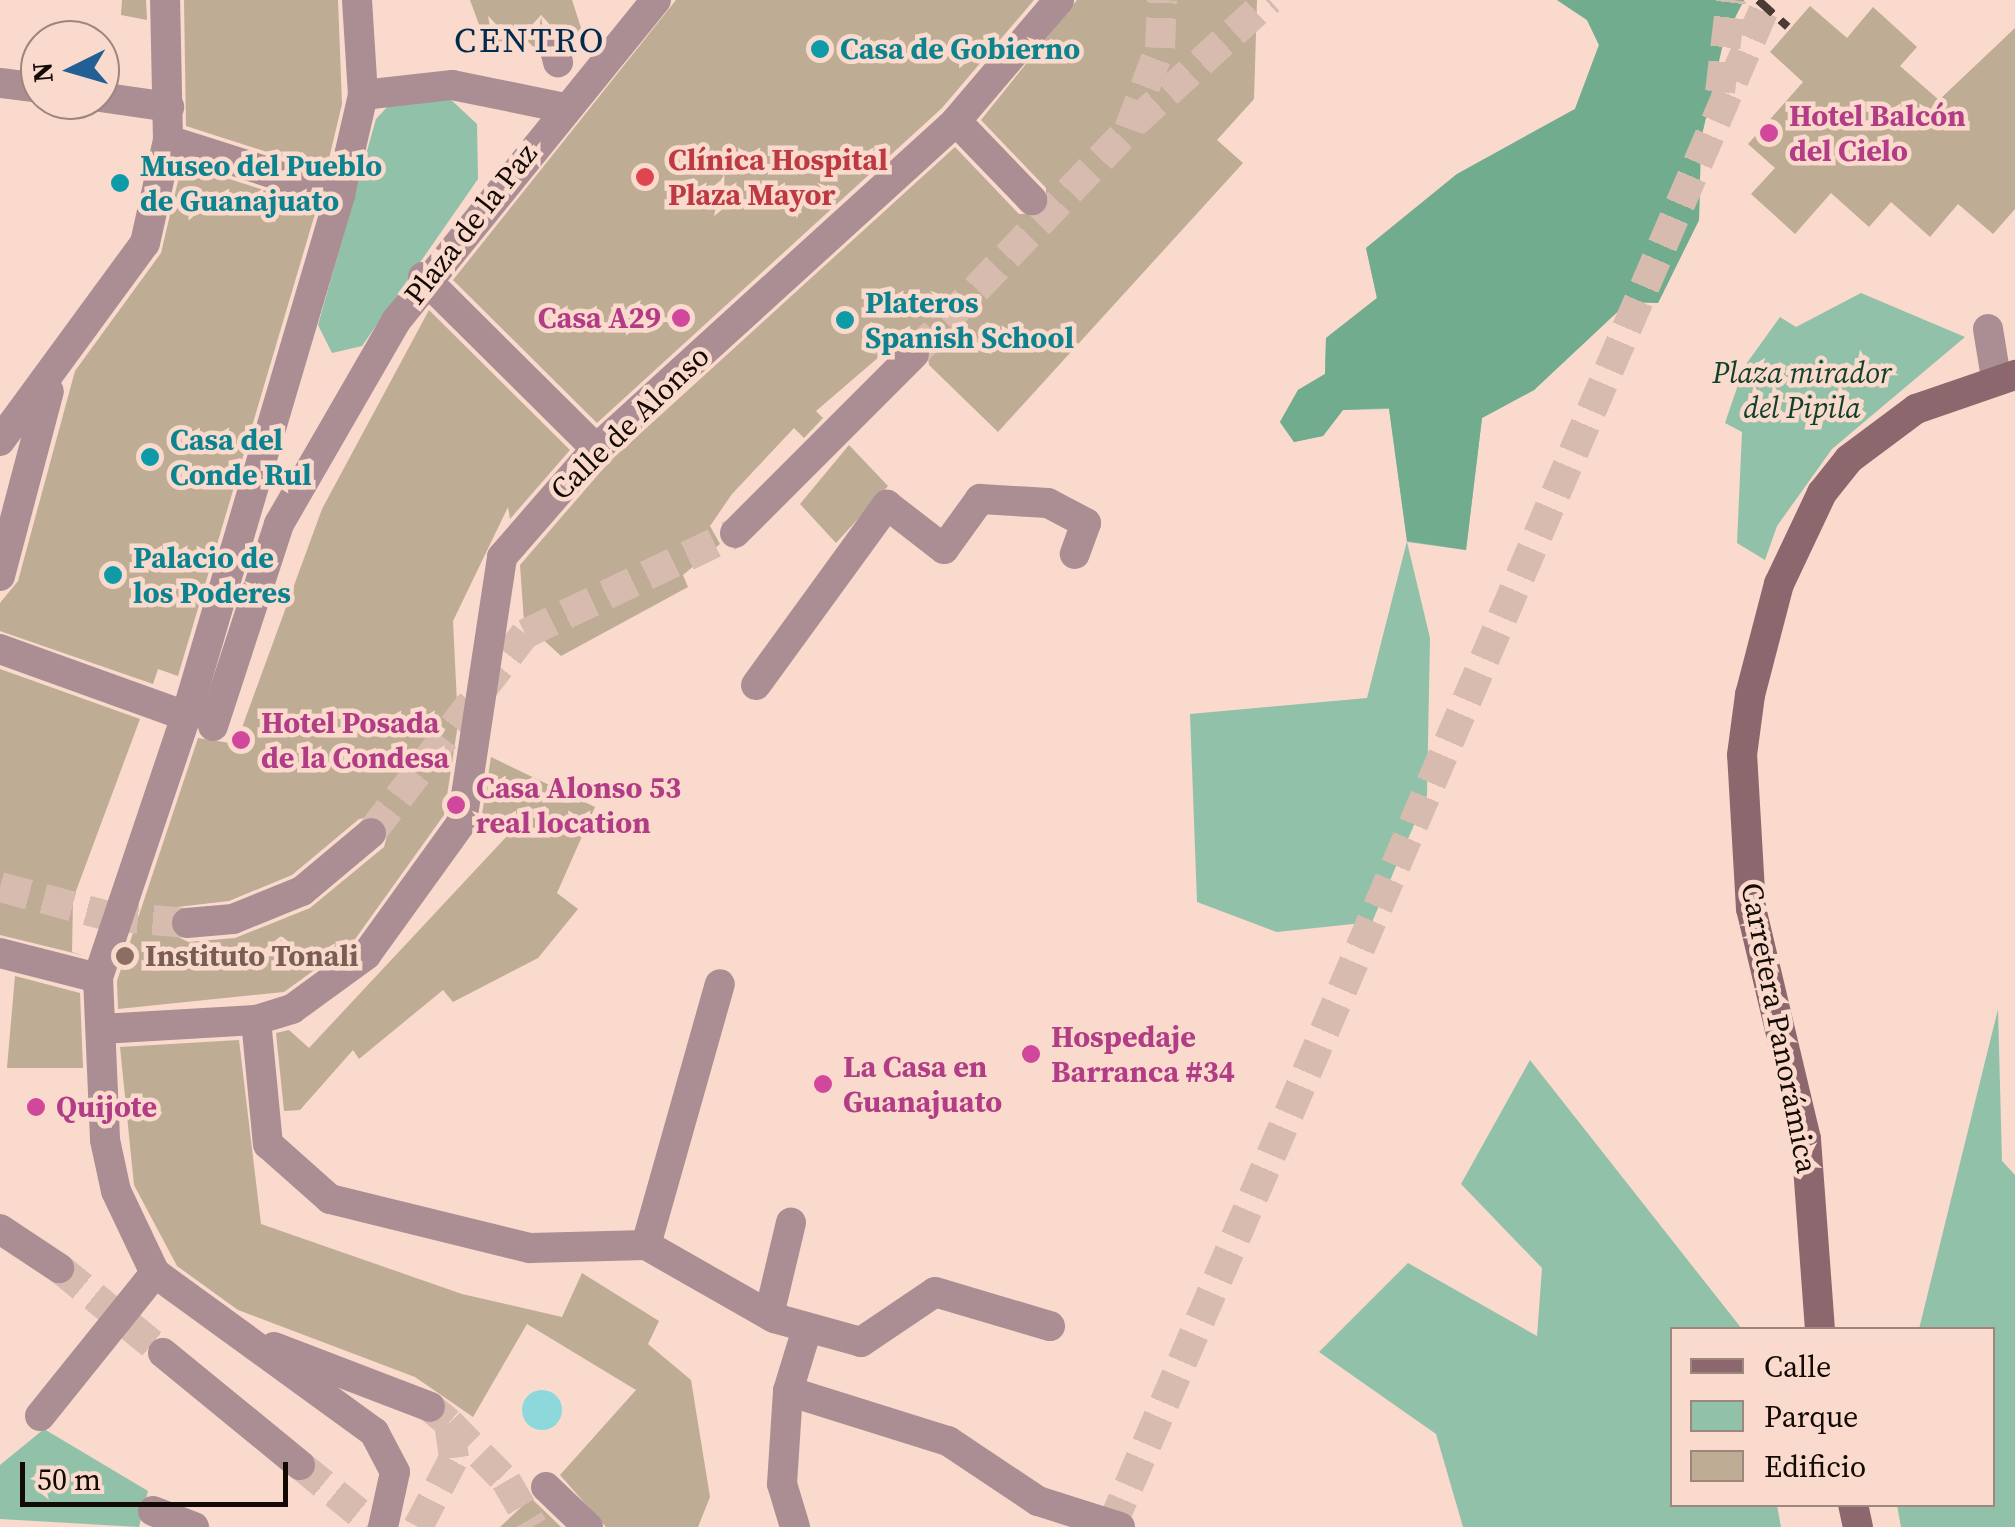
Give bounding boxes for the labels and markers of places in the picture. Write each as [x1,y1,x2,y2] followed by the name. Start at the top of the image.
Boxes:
[840,31,1080,67] place label: Casa de Gobierno
[809,38,831,60] marker: Casa de Gobierno
[1789,98,1966,168] place label: Hotel Balcón del Cielo
[1758,122,1780,144] marker: Hotel Balcón del Cielo
[668,142,888,212] place label: Clínica Hospital Plaza Mayor
[140,148,382,218] place label: Museo del Pueblo de Guanajuato
[632,164,658,190] marker: Clínica Hospital Plaza Mayor
[109,172,131,194] marker: Museo del Pueblo de Guanajuato
[865,285,1074,356] place label: Plateros Spanish School
[538,300,661,336] place label: Casa A29
[670,307,692,329] marker: Casa A29
[834,309,856,331] marker: Plateros Spanish School
[170,422,312,492] place label: Casa del Conde Rul
[139,446,161,468] marker: Casa del Conde Rul
[133,540,291,610] place label: Palacio de los Poderes
[102,564,124,586] marker: Palacio de los Poderes
[261,705,450,776] place label: Hotel Posada de la Condesa
[230,729,252,751] marker: Hotel Posada de la Condesa
[476,770,681,840] place label: Casa Alonso 53 real location
[445,794,467,816] marker: Casa Alonso 53 real location
[145,938,359,974] place label: Instituto Tonali
[114,945,136,967] marker: Instituto Tonali
[1051,1019,1235,1090] place label: Hospedaje Barranca #34
[1020,1043,1042,1065] marker: Hospedaje Barranca #34
[843,1049,1002,1120] place label: La Casa en Guanajuato
[812,1073,834,1095] marker: La Casa en Guanajuato
[56,1089,157,1125] place label: Quijote
[25,1096,47,1118] marker: Quijote

